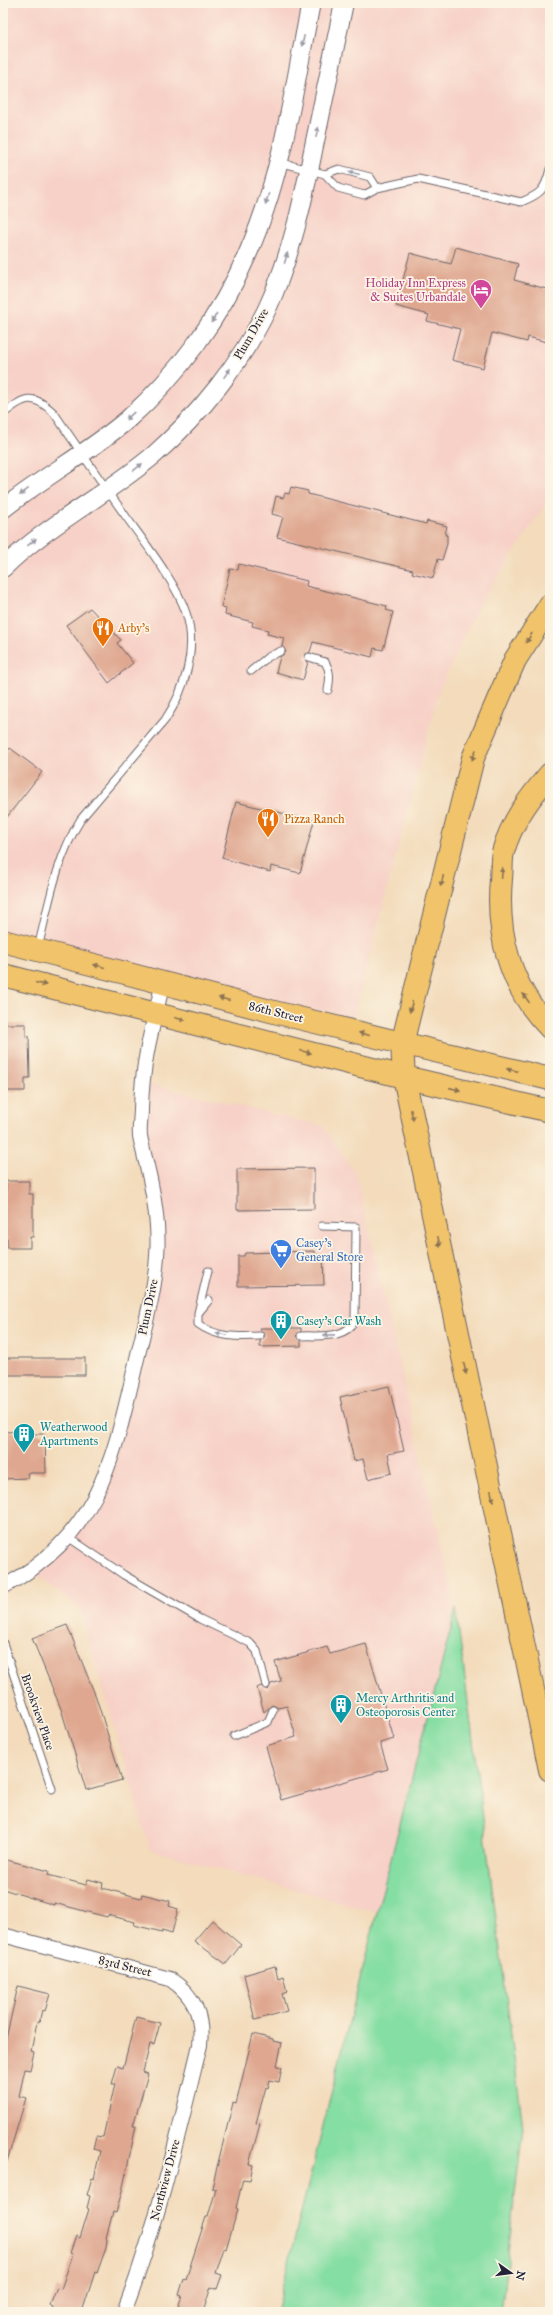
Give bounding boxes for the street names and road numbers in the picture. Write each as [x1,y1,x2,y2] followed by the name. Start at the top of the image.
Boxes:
[231,306,271,362] street label: Plum Drive
[247,998,306,1026] street label: 86th Street
[135,1278,161,1336] street label: Plum Drive
[18,1672,58,1752] street label: Brookview Place
[97,1953,154,1980] street label: 83rd Street
[147,2138,183,2222] street label: Northview Drive

